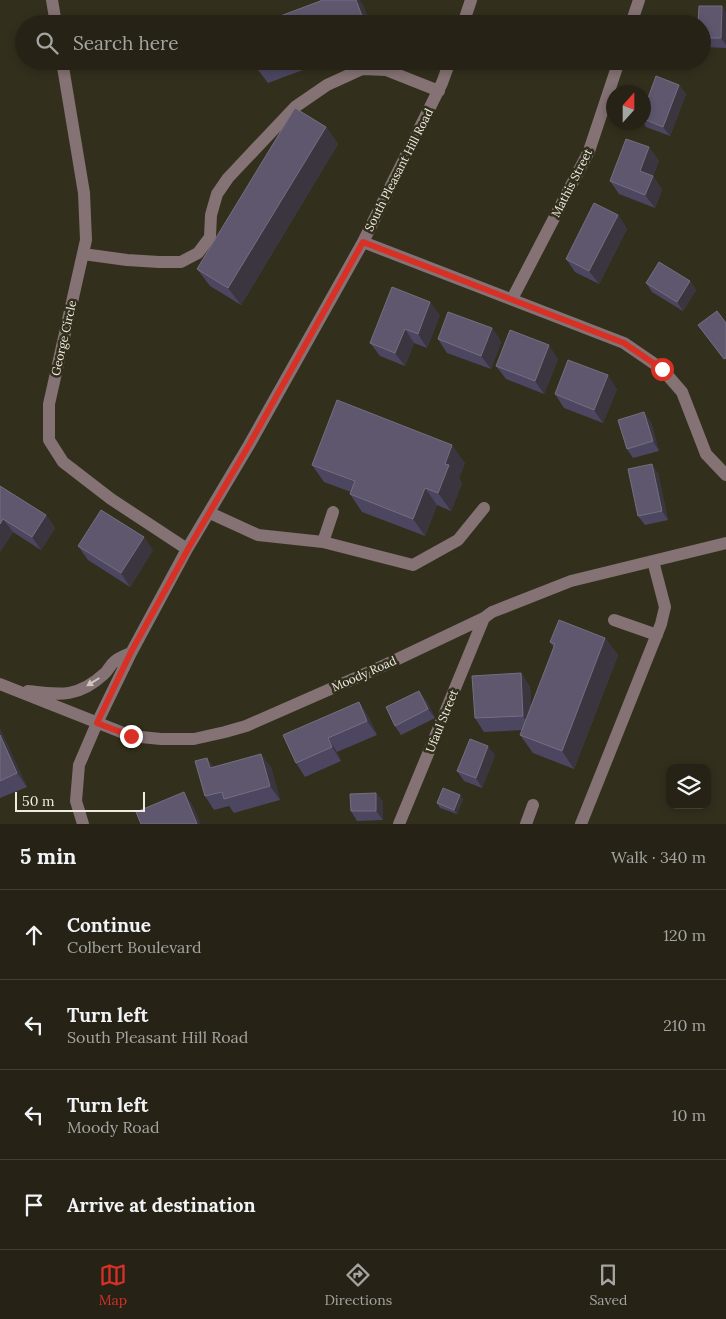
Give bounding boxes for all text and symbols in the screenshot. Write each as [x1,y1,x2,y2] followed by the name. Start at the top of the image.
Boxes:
[15,15,711,70] search box
[33,29,61,57] icon: search
[73,31,179,55] text: Search here
[606,85,651,130] north arrow
[361,106,436,234] street label: South Pleasant Hill Road
[548,146,595,220] street label: Mathis Street
[48,298,80,377] street label: George Circle
[651,358,674,381] route start
[329,653,399,695] street label: Moody Road
[87,677,100,686] one-way arrow
[422,687,461,755] street label: Ufaul Street
[120,725,143,748] route end
[666,764,711,809] map controls
[666,764,711,809] button: layers
[15,789,145,812] scale bar
[22,792,55,810] text: 50 m
[20,843,76,870] text: 5 min
[611,847,706,867] text: Walk · 340 m
[67,913,151,937] text: Continue
[20,921,48,949] icon: ahead
[663,925,706,945] text: 120 m
[67,937,202,957] text: Colbert Boulevard
[67,1003,148,1027] text: Turn left
[20,1011,48,1039] icon: left
[663,1015,706,1035] text: 210 m
[67,1027,248,1047] text: South Pleasant Hill Road
[67,1093,148,1117] text: Turn left
[20,1101,48,1129] icon: left
[672,1105,706,1125] text: 10 m
[67,1117,160,1137] text: Moody Road
[20,1191,48,1219] icon: arrive
[67,1193,256,1217] text: Arrive at destination
[99,1261,127,1309] tab: Map
[324,1261,392,1309] tab: Directions
[589,1261,627,1309] tab: Saved

